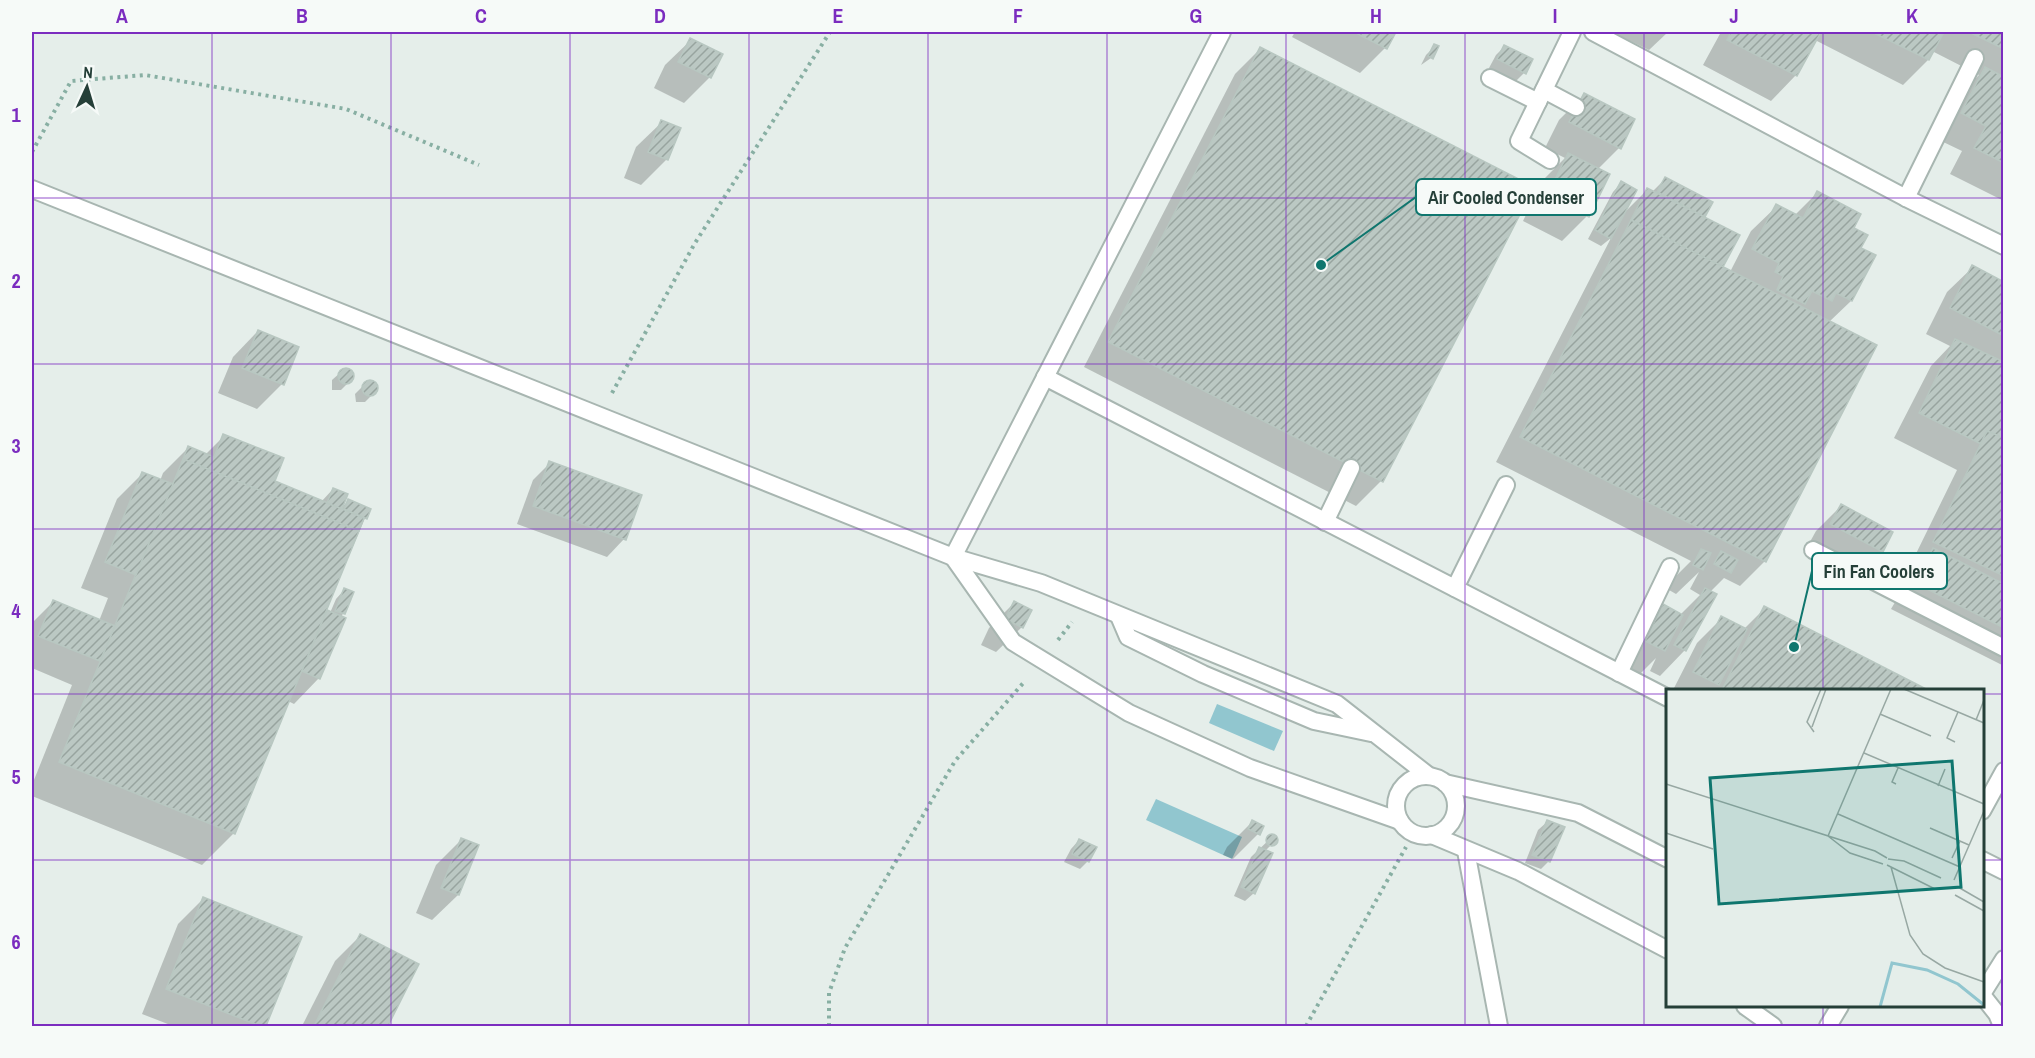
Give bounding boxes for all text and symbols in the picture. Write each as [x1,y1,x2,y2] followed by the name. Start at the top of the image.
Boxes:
[116,2,128,29] text: A
[296,2,308,29] text: B
[475,2,487,29] text: C
[654,2,666,29] text: D
[833,2,844,29] text: E
[1013,2,1023,29] text: F
[1190,2,1202,29] text: G
[1370,2,1382,29] text: H
[1553,2,1557,29] text: I
[1729,2,1739,29] text: J
[1906,2,1918,29] text: K
[57,57,117,117] north arrow
[83,61,94,83] text: N
[11,101,21,128] text: 1
[1416,179,1596,215] callout: Air Cooled Condenser
[1428,185,1584,210] text: Air Cooled Condenser
[11,267,21,294] text: 2
[11,432,21,459] text: 3
[1812,553,1947,589] callout: Fin Fan Coolers
[1824,559,1934,584] text: Fin Fan Coolers
[11,597,21,624] text: 4
[1666,689,1984,1007] inset map
[11,763,21,790] text: 5
[11,928,21,955] text: 6

